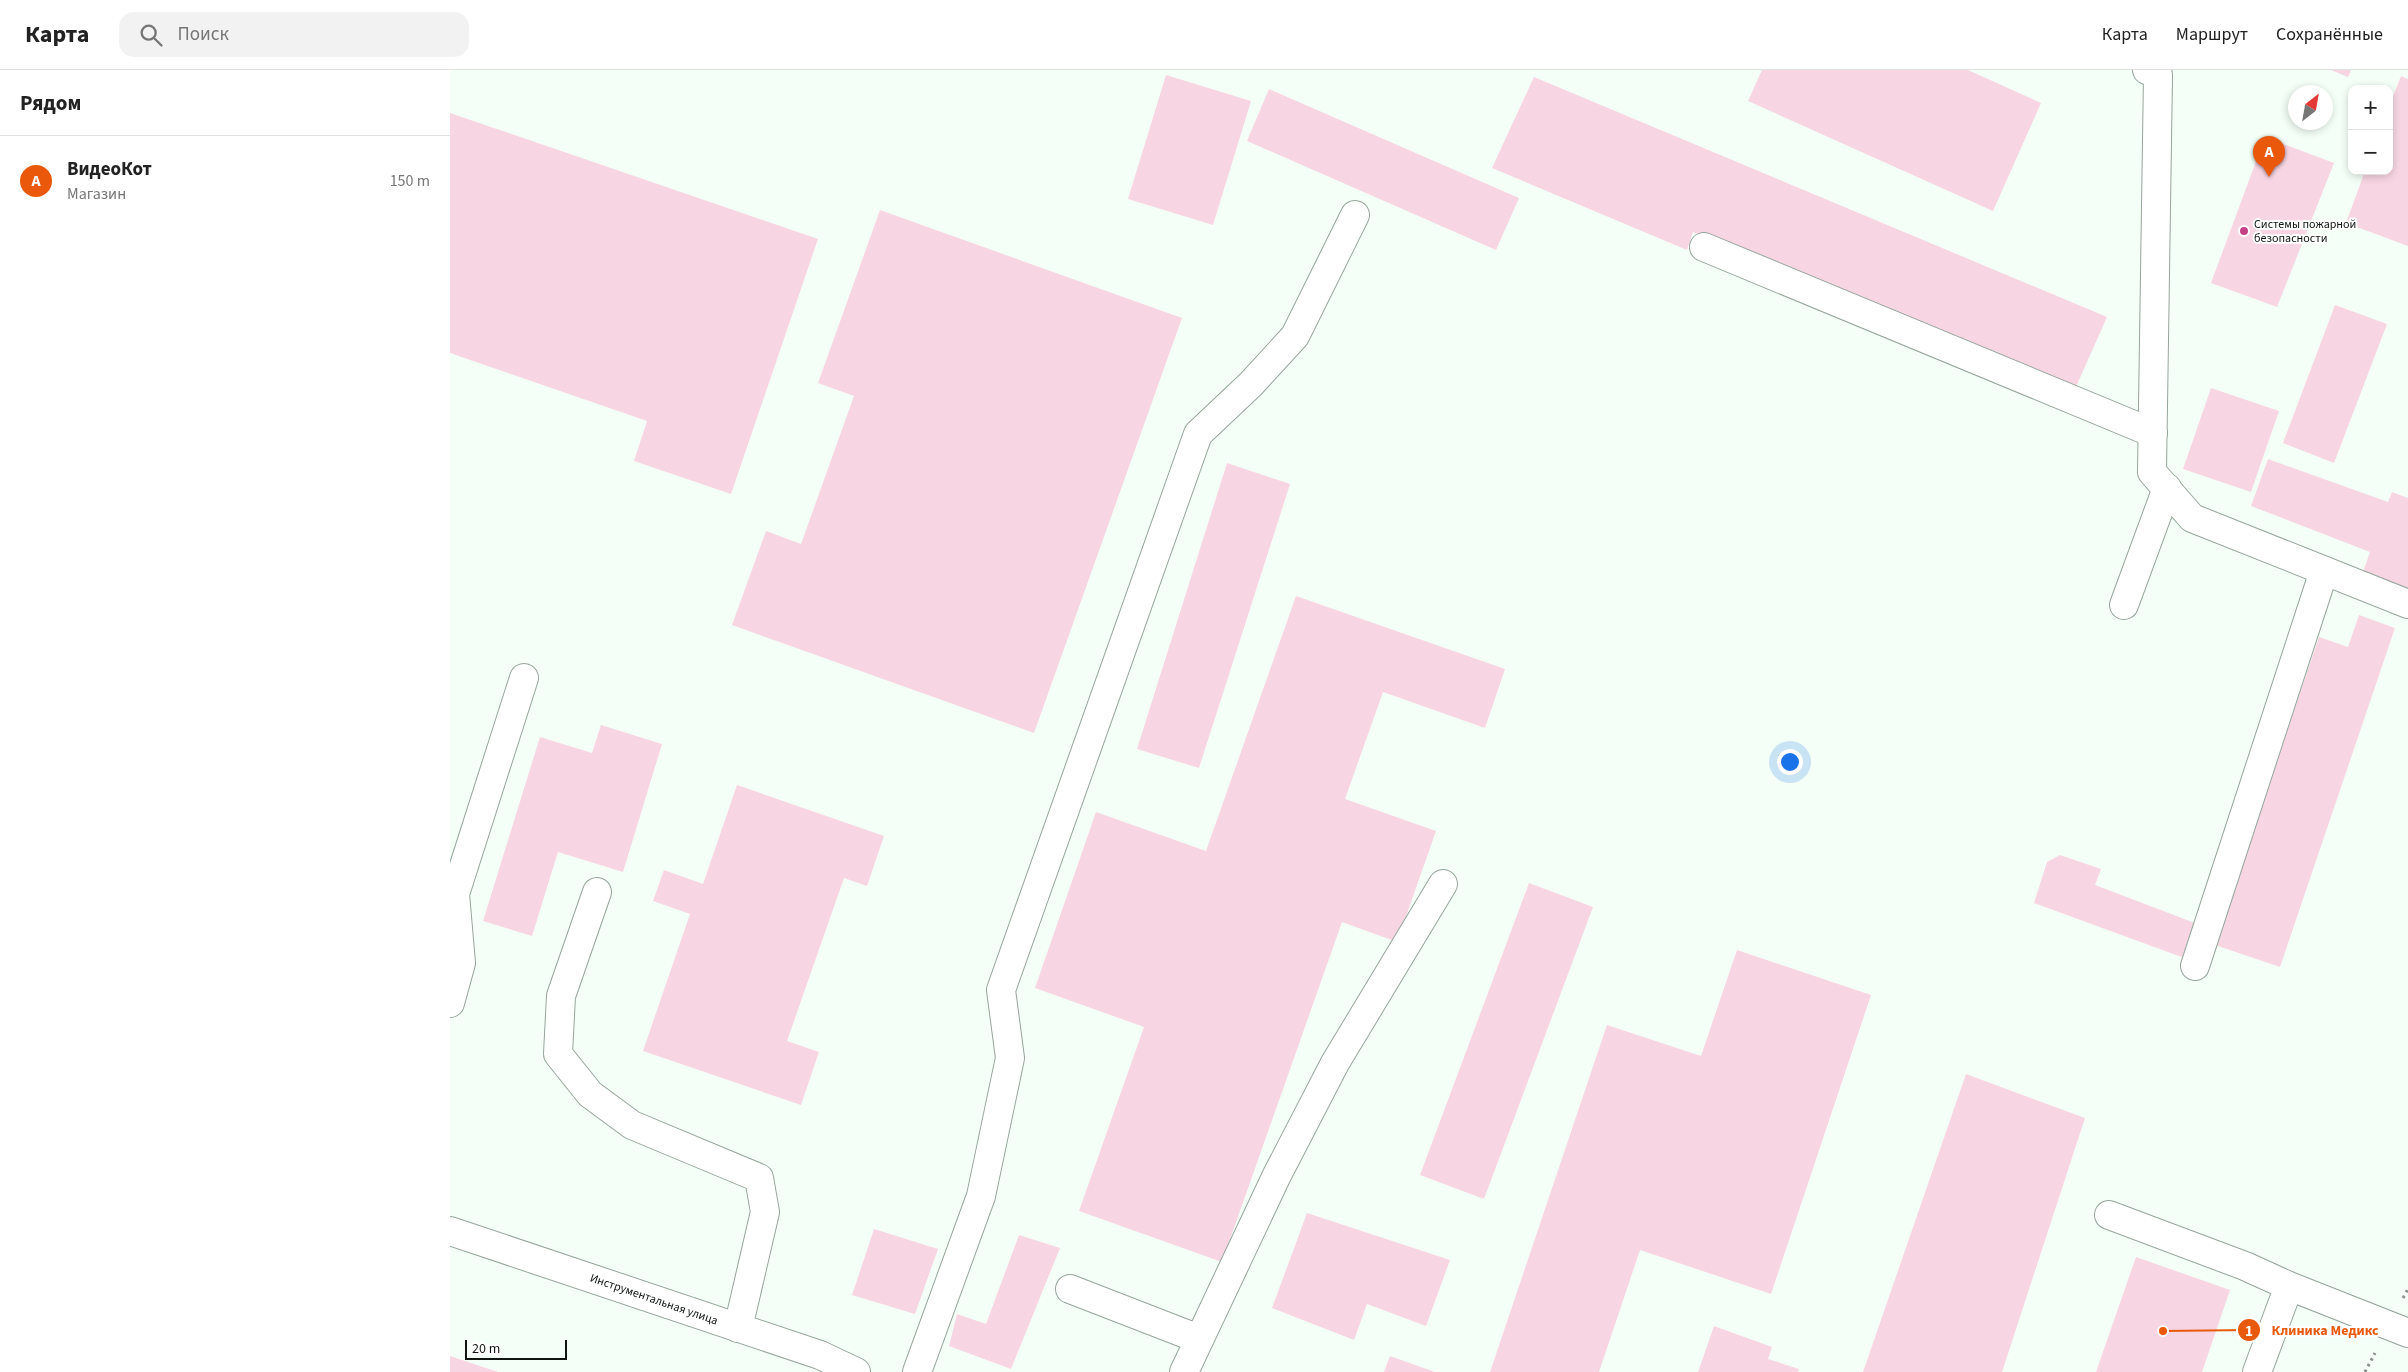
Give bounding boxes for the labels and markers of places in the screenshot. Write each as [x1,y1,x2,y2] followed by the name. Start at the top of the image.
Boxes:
[2253,136,2285,177] pin: A
[2254,216,2356,247] place label: Системы пожарной безопасности
[2238,225,2250,237] marker: Системы пожарной безопасности
[2236,1316,2388,1345] callout: Клиника Медикс

